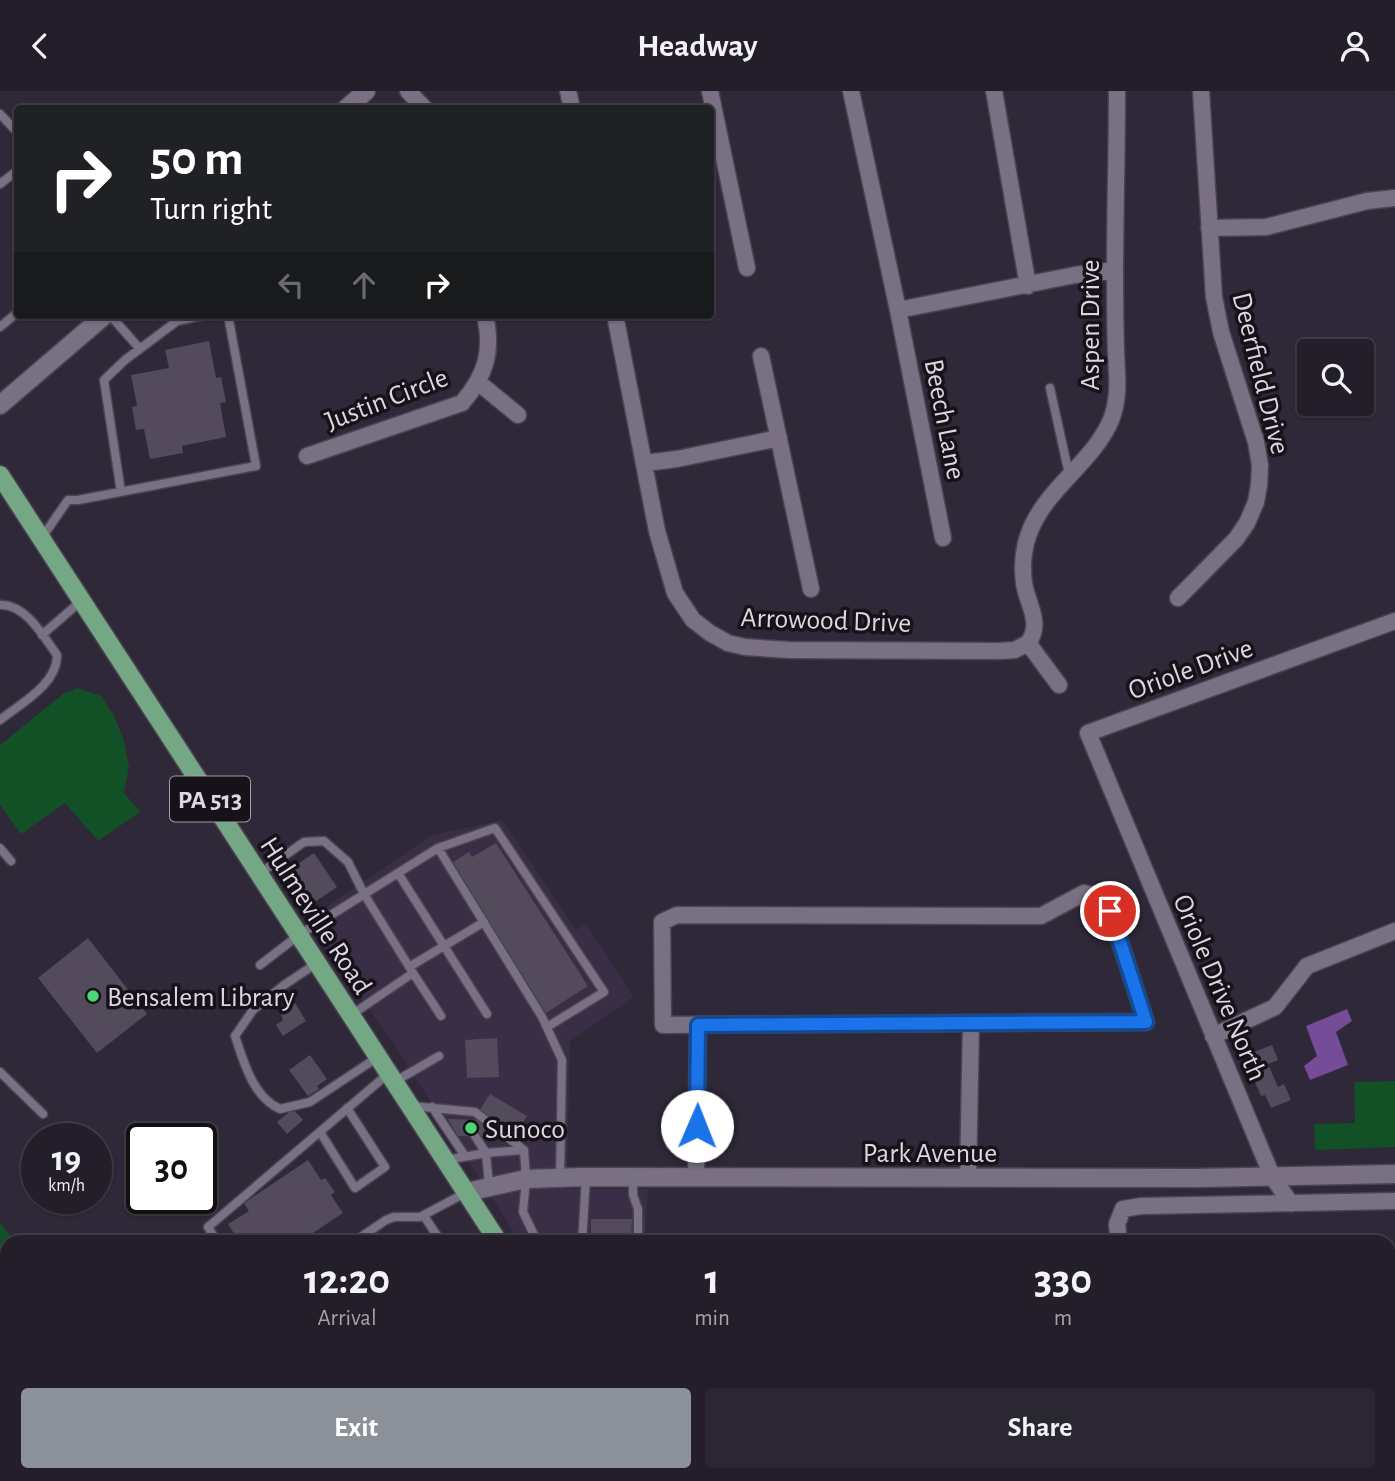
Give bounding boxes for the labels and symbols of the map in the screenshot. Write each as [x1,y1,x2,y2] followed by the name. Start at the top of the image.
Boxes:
[1077,259,1105,391] street label: Aspen Drive
[1226,290,1294,457] street label: Deerfield Drive
[919,357,969,482] street label: Beech Lane
[322,364,452,436] street label: Justin Circle
[740,604,912,638] street label: Arrowood Drive
[1125,634,1257,705] street label: Oriole Drive
[170,777,250,821] road number: PA 513
[254,833,376,1000] street label: Hulmeville Road
[1080,881,1140,941] pin
[1167,891,1271,1085] street label: Oriole Drive North
[107,984,295,1012] place label: Bensalem Library
[85,988,101,1004] marker: Bensalem Library
[660,1089,734,1163] position arrow
[485,1116,565,1144] place label: Sunoco
[463,1120,479,1136] marker: Sunoco
[126,1123,217,1214] speed limit sign: 30
[863,1140,997,1168] street label: Park Avenue

